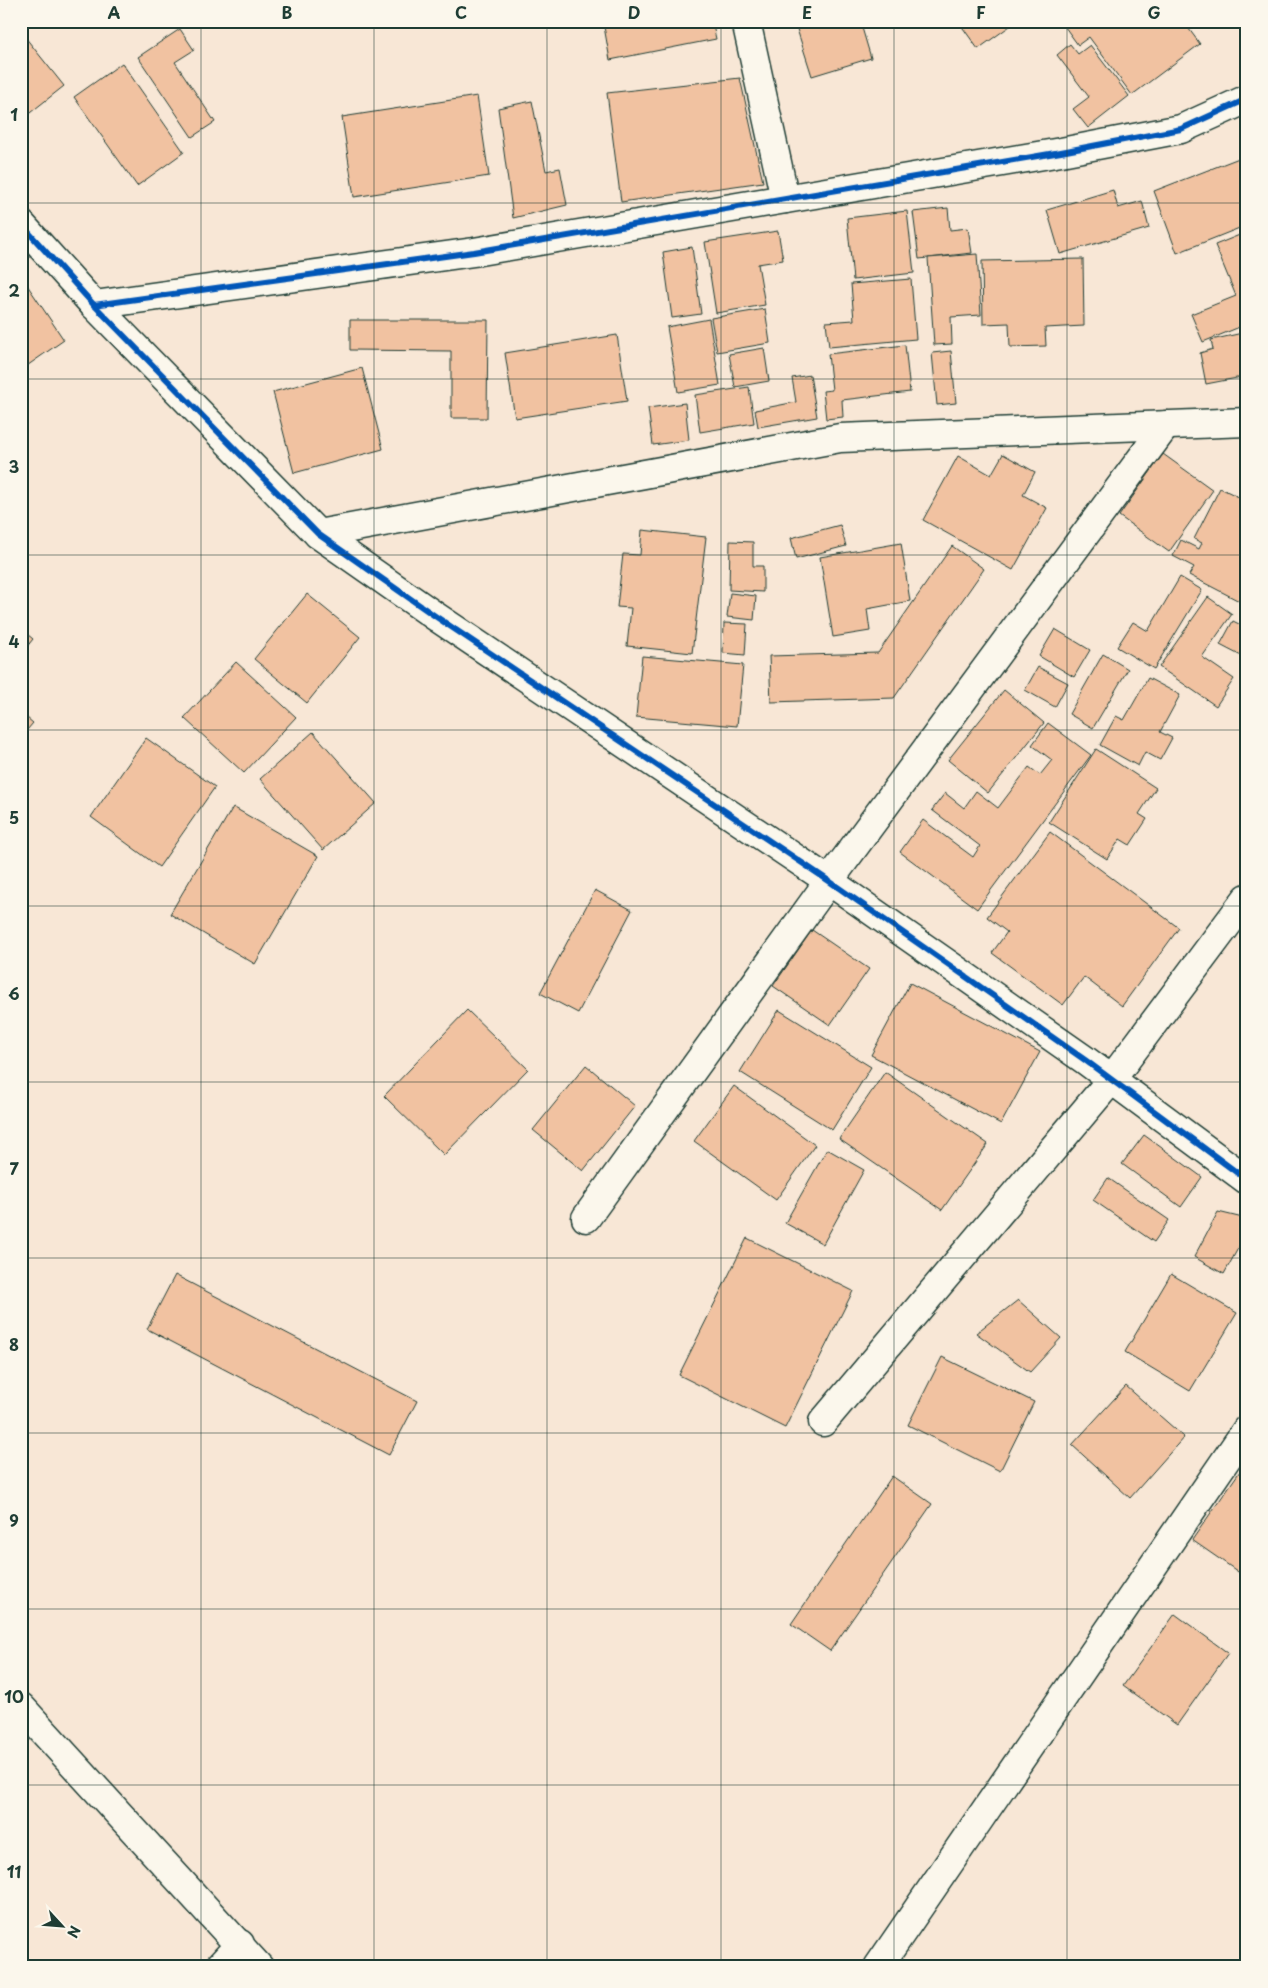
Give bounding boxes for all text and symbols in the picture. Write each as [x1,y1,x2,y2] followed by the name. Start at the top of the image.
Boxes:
[108,0,121,24] text: A
[282,0,293,24] text: B
[455,0,467,24] text: C
[628,0,640,24] text: D
[802,0,812,24] text: E
[976,0,986,24] text: F
[1147,0,1161,24] text: G
[10,102,18,126] text: 1
[8,278,20,302] text: 2
[9,454,19,478] text: 3
[9,629,20,653] text: 4
[9,805,19,829] text: 5
[8,981,20,1005] text: 6
[9,1156,19,1180] text: 7
[9,1332,19,1356] text: 8
[9,1508,19,1532] text: 9
[4,1684,24,1708] text: 10
[7,1859,21,1883] text: 11
[38,1900,88,1950] north arrow
[62,1922,86,1942] text: N

